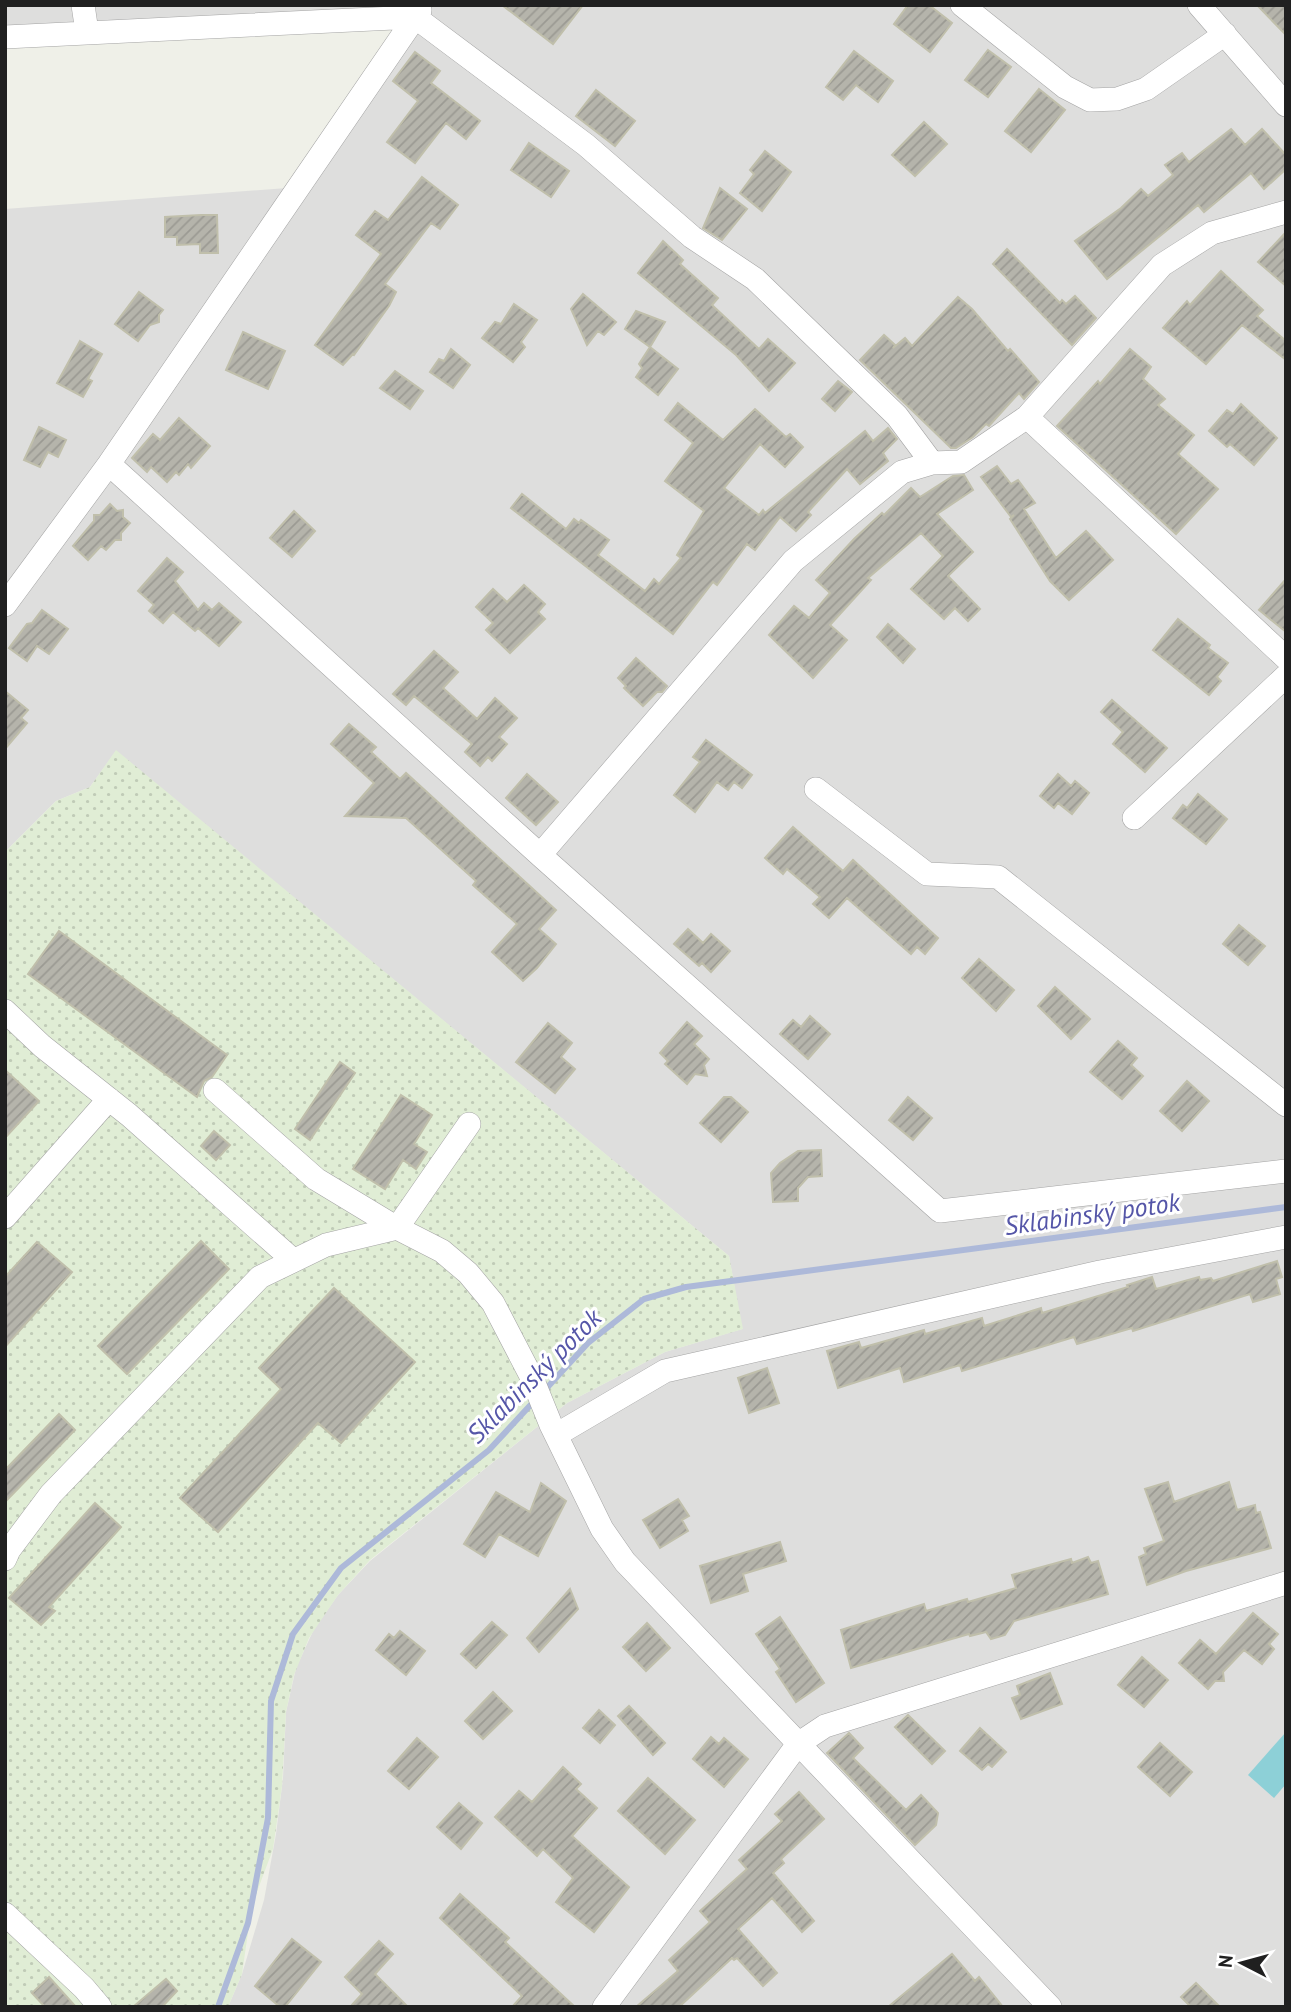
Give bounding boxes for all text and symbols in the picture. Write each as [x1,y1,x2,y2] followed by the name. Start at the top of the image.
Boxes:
[1002,1185,1183,1242] water label: Sklabinský potok
[459,1301,609,1450] water label: Sklabinský potok
[1207,1928,1277,1998] north arrow
[1213,1954,1238,1969] text: N

